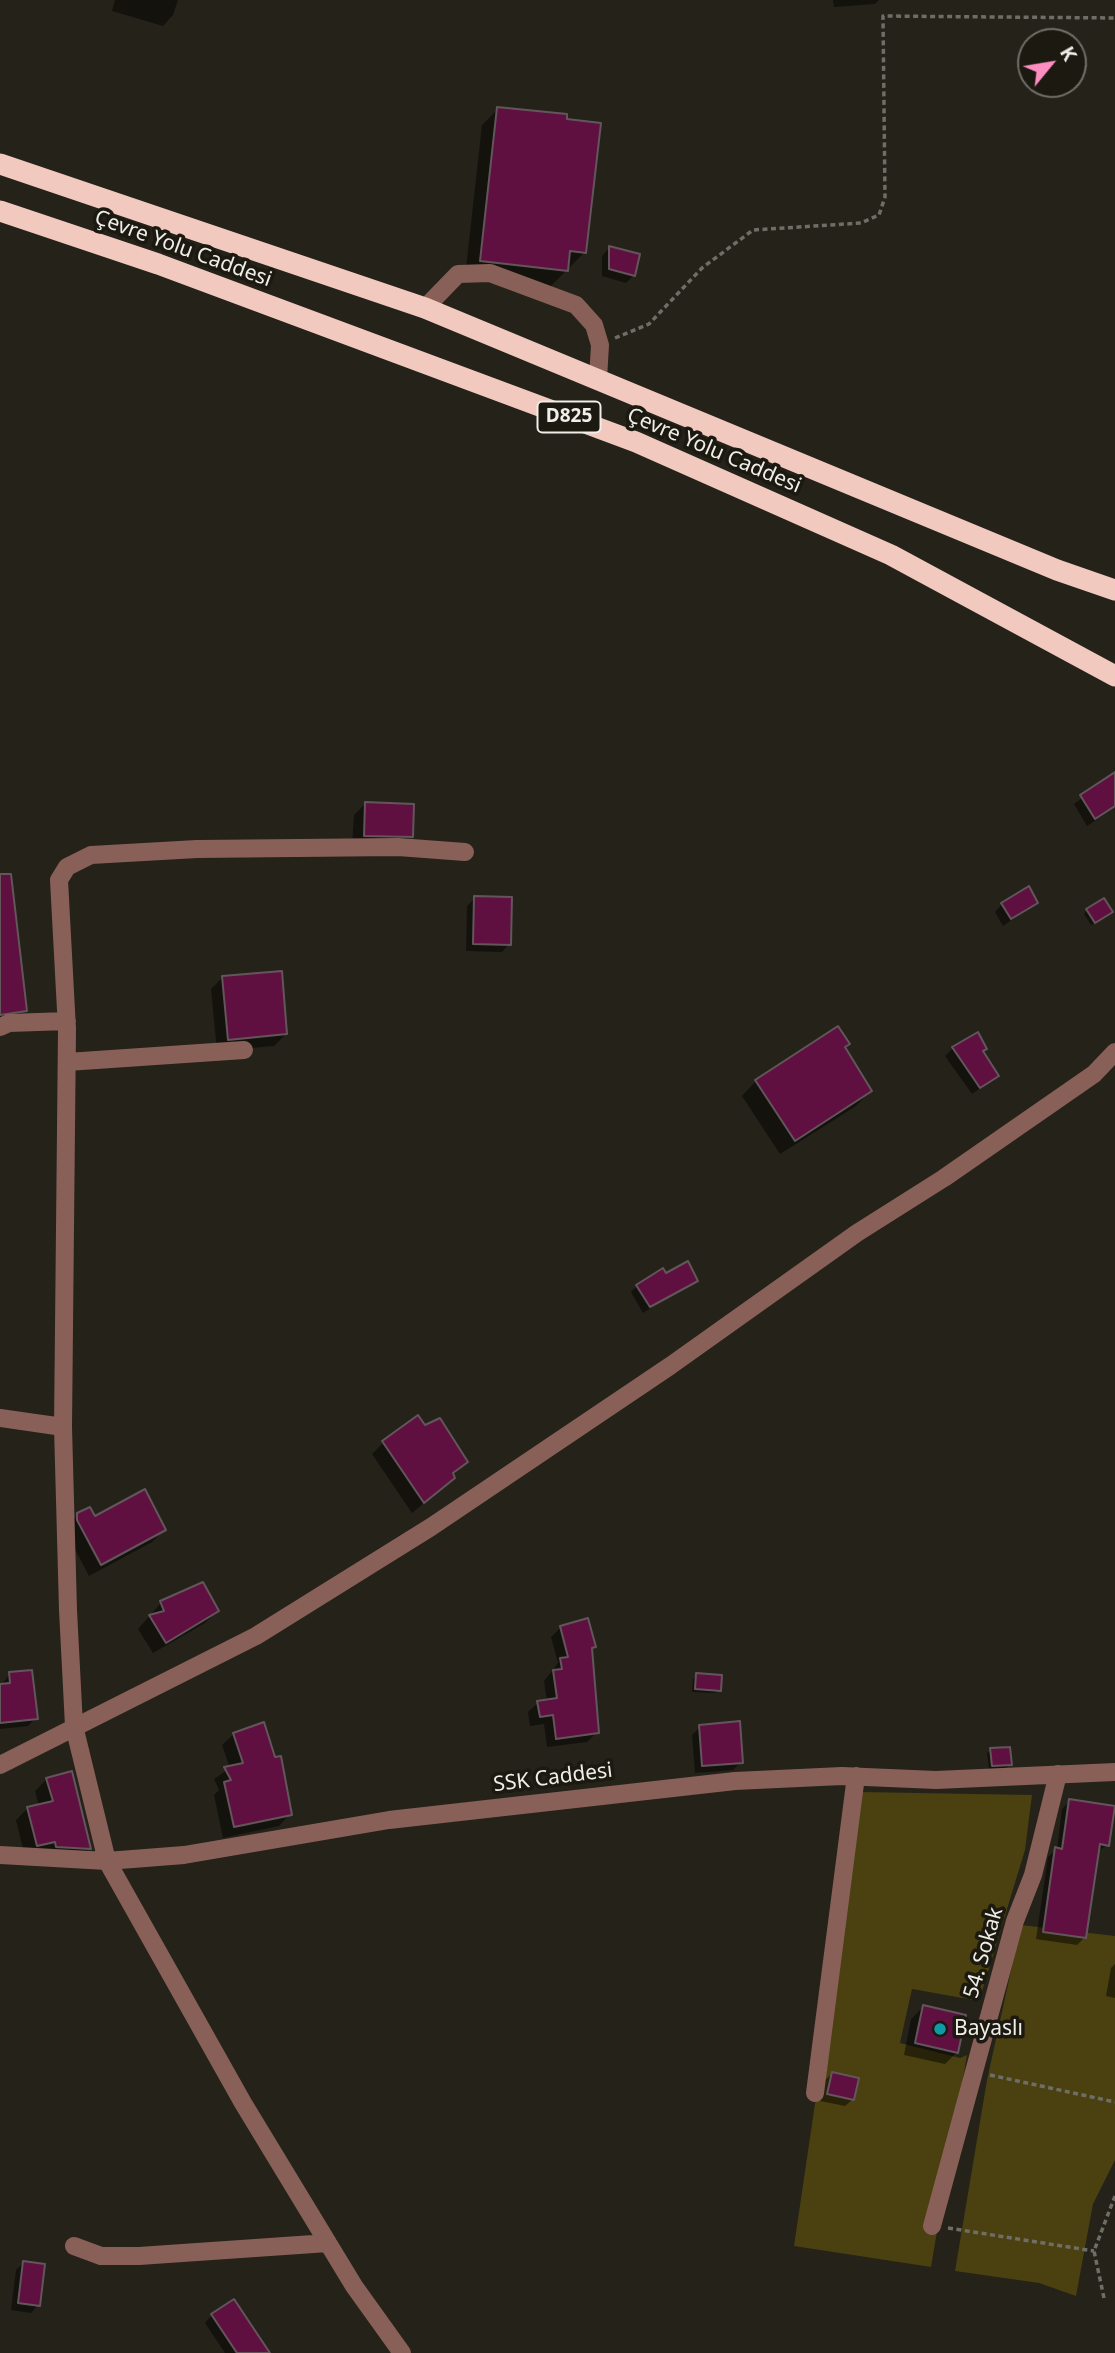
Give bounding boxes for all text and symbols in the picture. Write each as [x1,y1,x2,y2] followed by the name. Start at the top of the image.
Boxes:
[1017,28,1087,98] north arrow
[1054,42,1083,65] text: K
[91,205,275,293] street label: Çevre Yolu Caddesi
[538,402,600,432] road number: D825
[623,403,805,499] street label: Çevre Yolu Caddesi
[492,1758,614,1798] street label: SSK Caddesi
[959,1905,1009,2001] street label: 54. Sokak
[954,2016,1023,2042] place label: Bayaslı
[932,2021,948,2037] marker: Bayaslı

